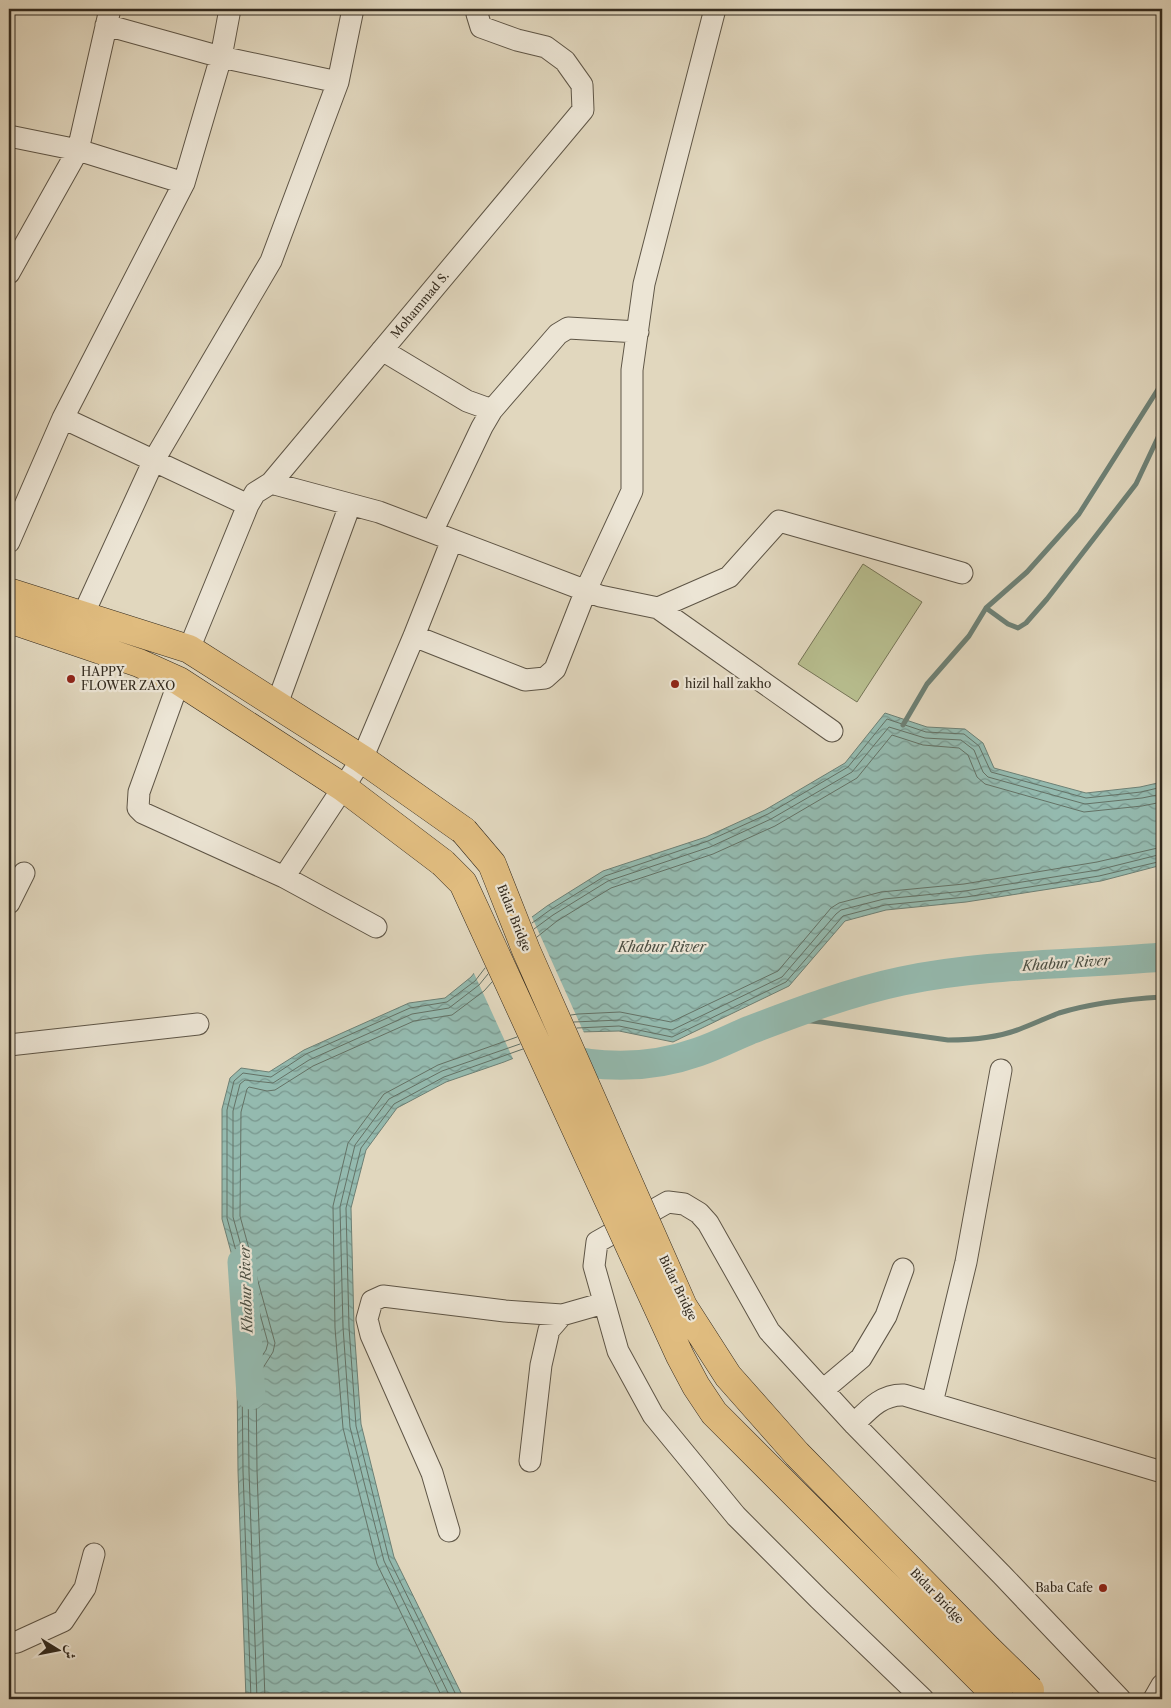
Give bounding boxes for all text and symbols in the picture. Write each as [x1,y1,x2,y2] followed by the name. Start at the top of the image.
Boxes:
[387,268,452,341] street label: Mohammad S.
[81,664,175,693] place label: HAPPY FLOWER ZAXO
[65,673,77,685] marker: HAPPY FLOWER ZAXO
[685,676,771,691] place label: hizil hall zakho
[669,678,681,690] marker: hizil hall zakho
[494,882,535,954] street label: Bidar Bridge
[617,938,707,956] water label: Khabur River
[1021,951,1112,975] water label: Khabur River
[235,1243,257,1334] water label: Khabur River
[656,1253,701,1323] street label: Bidar Bridge
[907,1565,968,1627] street label: Bidar Bridge
[1035,1580,1093,1595] place label: Baba Cafe
[1097,1582,1109,1594] marker: Baba Cafe
[32,1626,82,1676] north arrow
[61,1644,81,1661] text: ش

